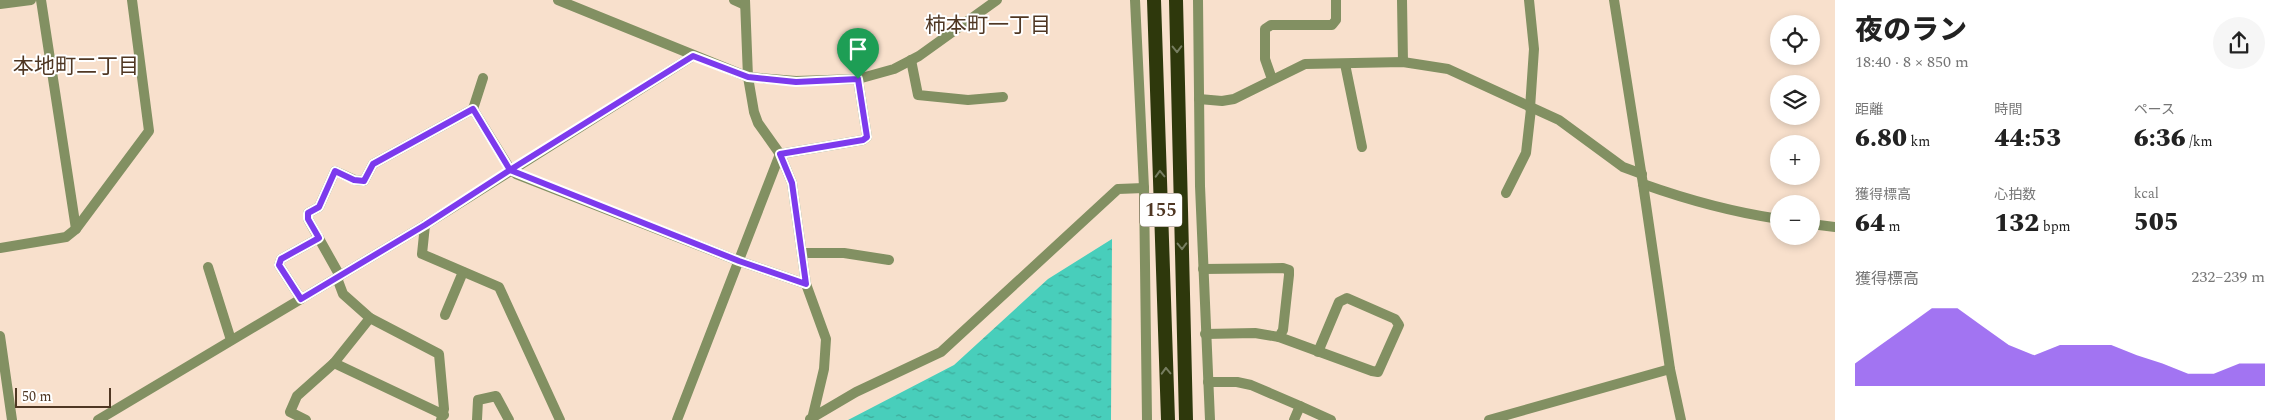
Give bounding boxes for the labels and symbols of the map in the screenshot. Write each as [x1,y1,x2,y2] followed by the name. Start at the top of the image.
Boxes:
[925,10,1051,42] district label: 柿本町一丁目
[837,28,879,79] pin
[1172,45,1183,53] one-way arrow
[13,51,139,83] district label: 本地町二丁目
[1154,170,1165,178] one-way arrow
[1140,194,1182,226] road number: 155
[1177,242,1187,250] one-way arrow
[1161,367,1171,375] one-way arrow
[15,385,111,408] scale bar

